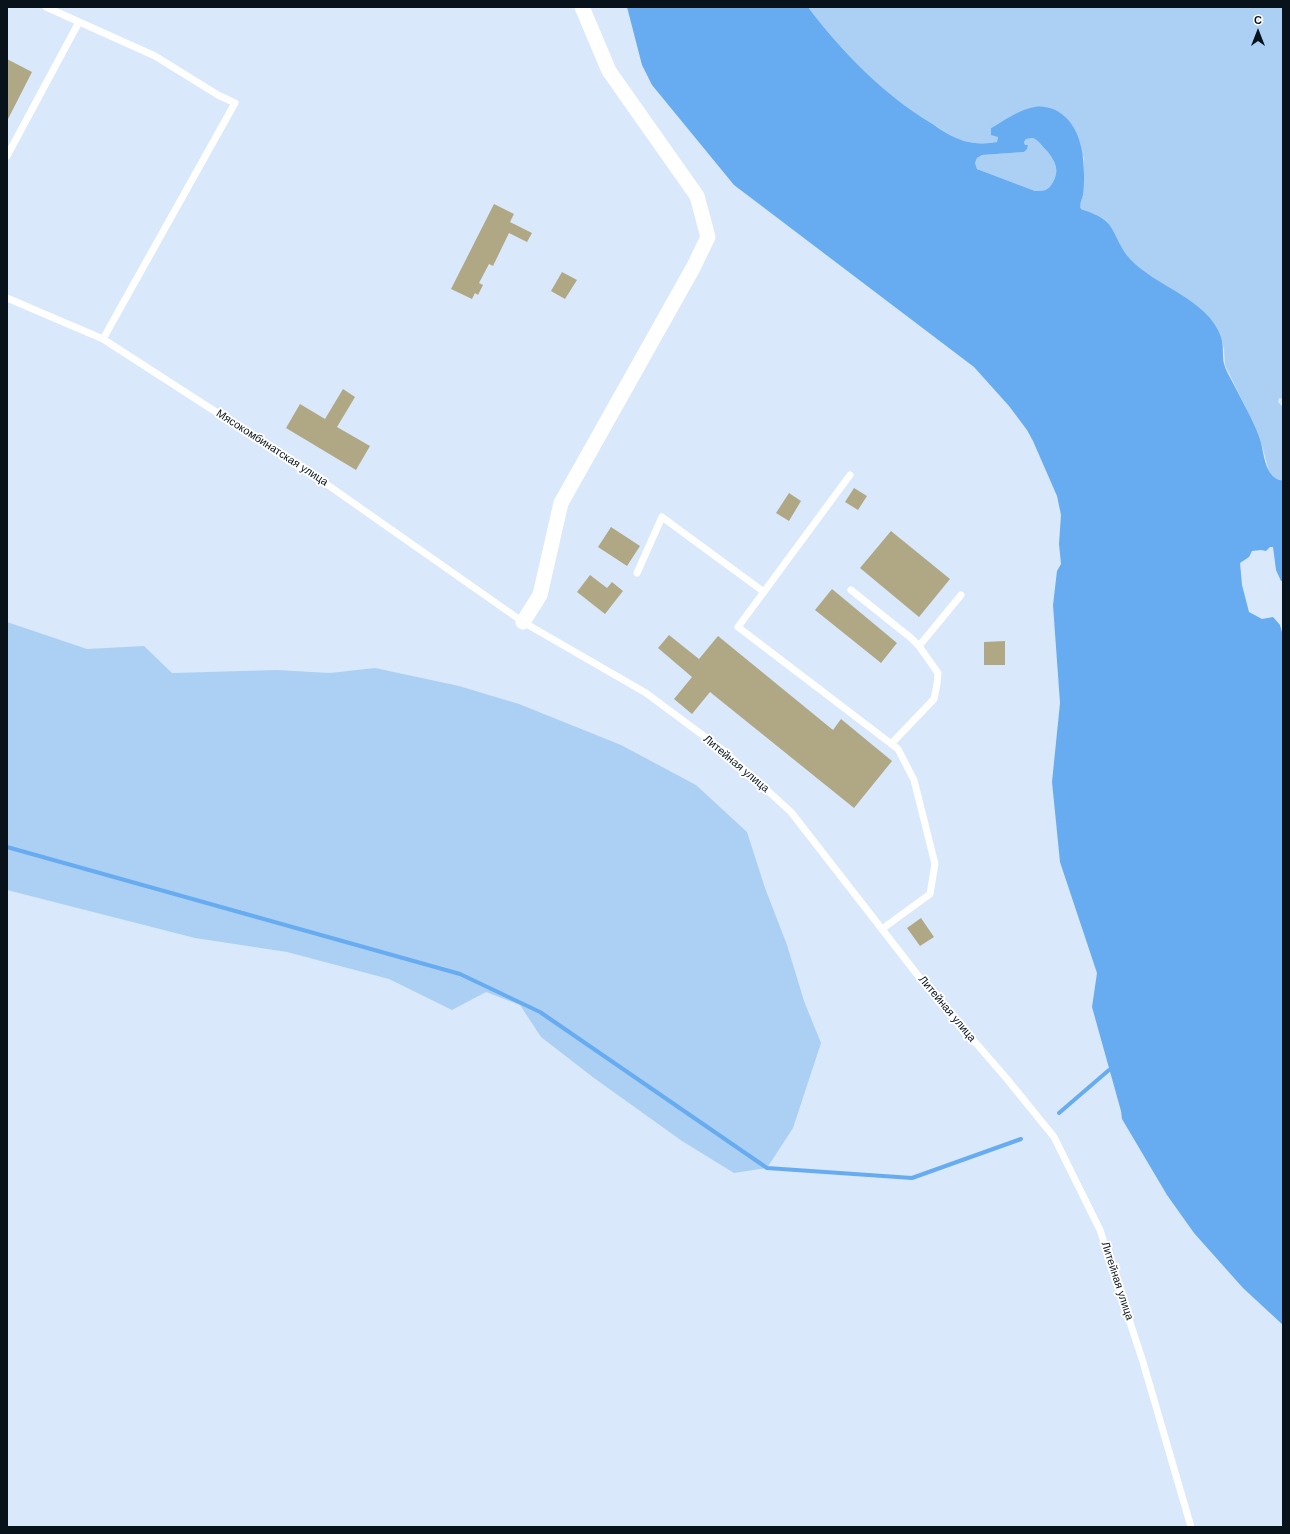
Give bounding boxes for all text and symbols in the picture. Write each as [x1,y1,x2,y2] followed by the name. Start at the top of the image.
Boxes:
[1238,12,1278,52] north arrow
[1254,14,1262,26] text: С
[214,407,330,489] street label: Мясокомбинатская улица
[700,733,772,795] street label: Литейная улица
[916,973,978,1045] street label: Литейная улица
[1098,1240,1136,1322] street label: Литейная улица

